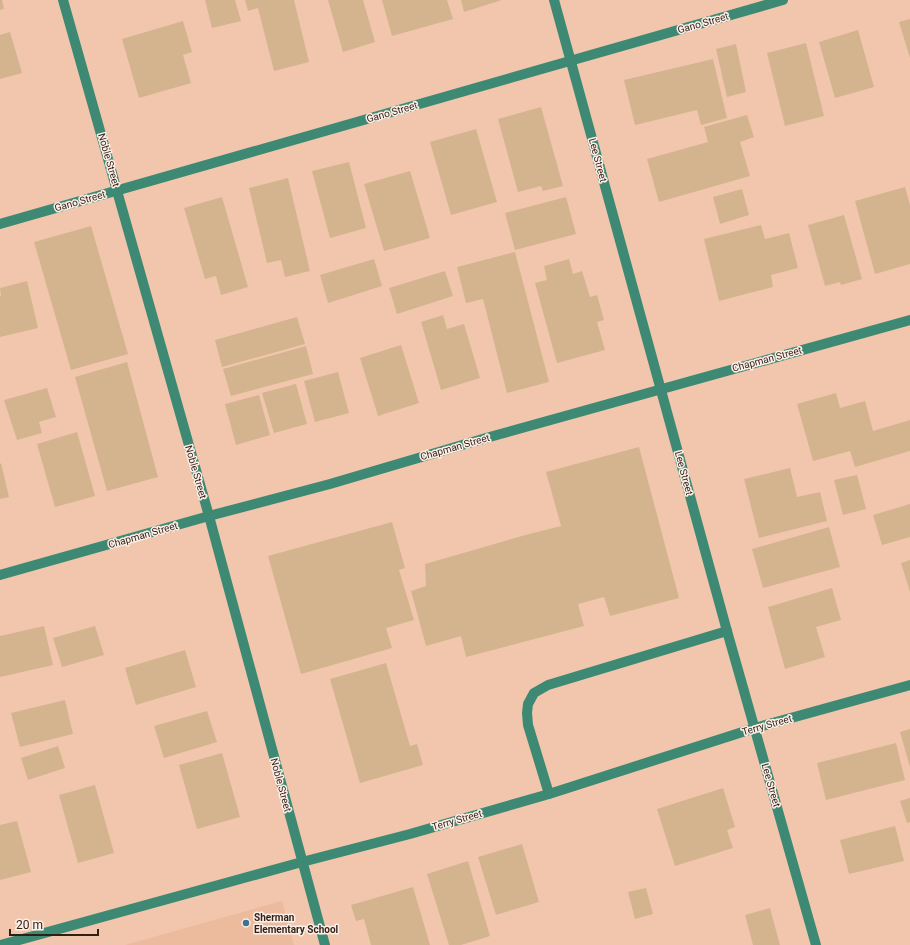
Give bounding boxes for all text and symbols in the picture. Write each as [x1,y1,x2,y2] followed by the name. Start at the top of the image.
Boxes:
[676,10,730,36] street label: Gano Street
[365,99,419,125] street label: Gano Street
[96,132,122,188] street label: Noble Street
[587,137,609,183] street label: Lee Street
[53,188,107,214] street label: Gano Street
[731,344,803,374] street label: Chapman Street
[419,432,491,462] street label: Chapman Street
[183,444,209,500] street label: Noble Street
[673,450,695,496] street label: Lee Street
[107,520,179,550] street label: Chapman Street
[741,713,793,737] street label: Terry Street
[269,757,293,813] street label: Noble Street
[760,762,782,808] street label: Lee Street
[431,808,483,832] street label: Terry Street
[10,911,98,937] scale bar
[254,912,339,935] place label: Sherman Elementary School
[16,918,43,932] text: 20 m
[241,918,251,928] marker: Sherman Elementary School

